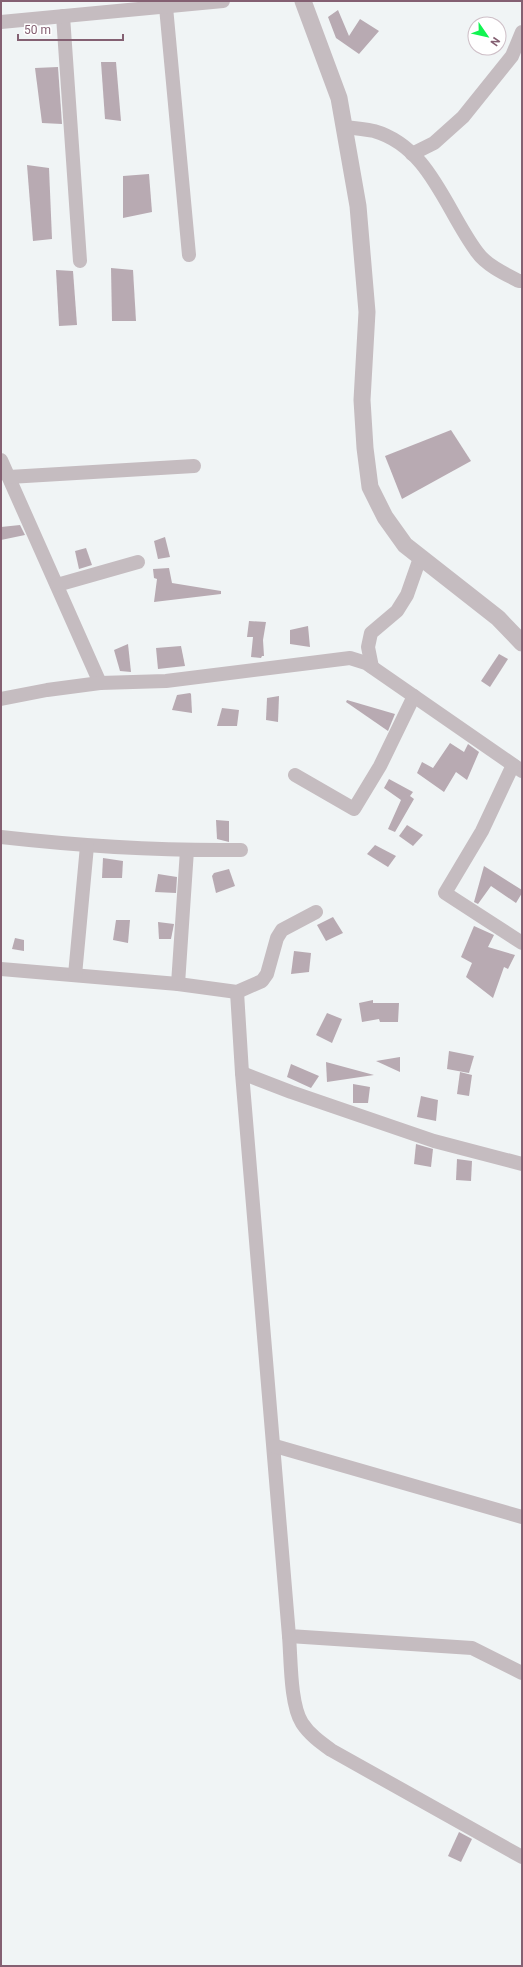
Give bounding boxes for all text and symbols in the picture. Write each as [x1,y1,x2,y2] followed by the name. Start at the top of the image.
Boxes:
[18,16,123,42] scale bar
[467,16,507,56] north arrow
[24,23,51,37] text: 50 m
[487,34,502,48] text: N

